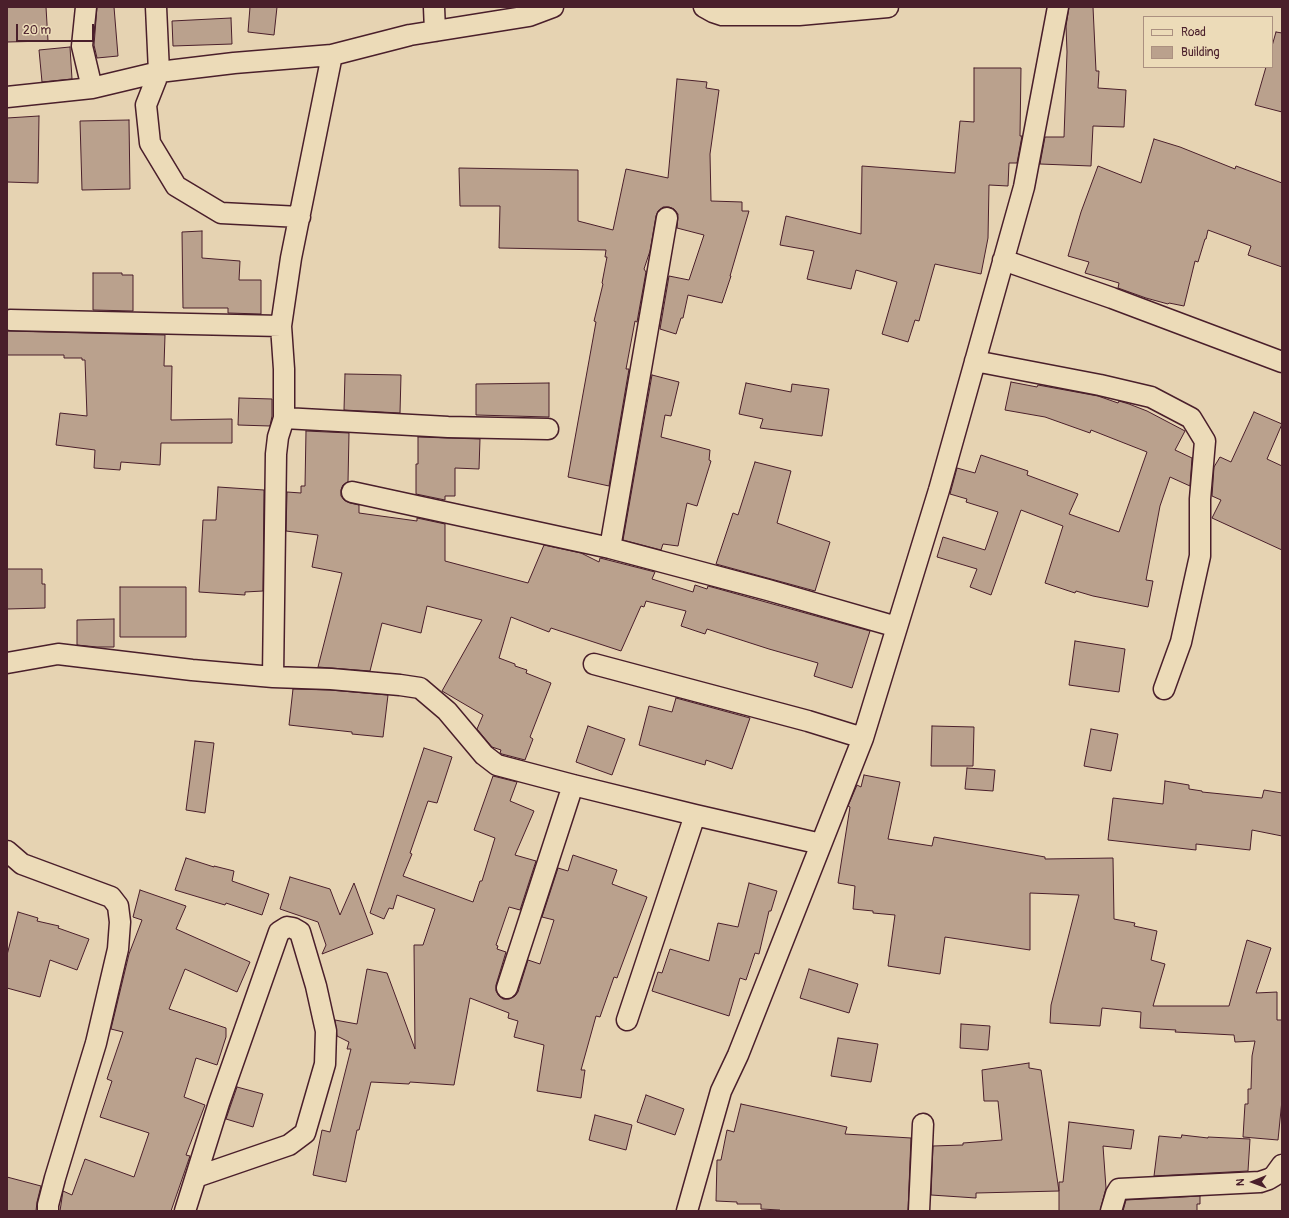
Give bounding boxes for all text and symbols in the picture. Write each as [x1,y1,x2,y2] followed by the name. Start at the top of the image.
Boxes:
[18,16,96,42] scale bar
[1143,16,1273,68] legend
[23,23,51,38] text: 20 m
[1181,25,1206,40] text: Road
[1181,45,1220,60] text: Building
[1233,1162,1273,1202] north arrow
[1234,1178,1247,1186] text: N

